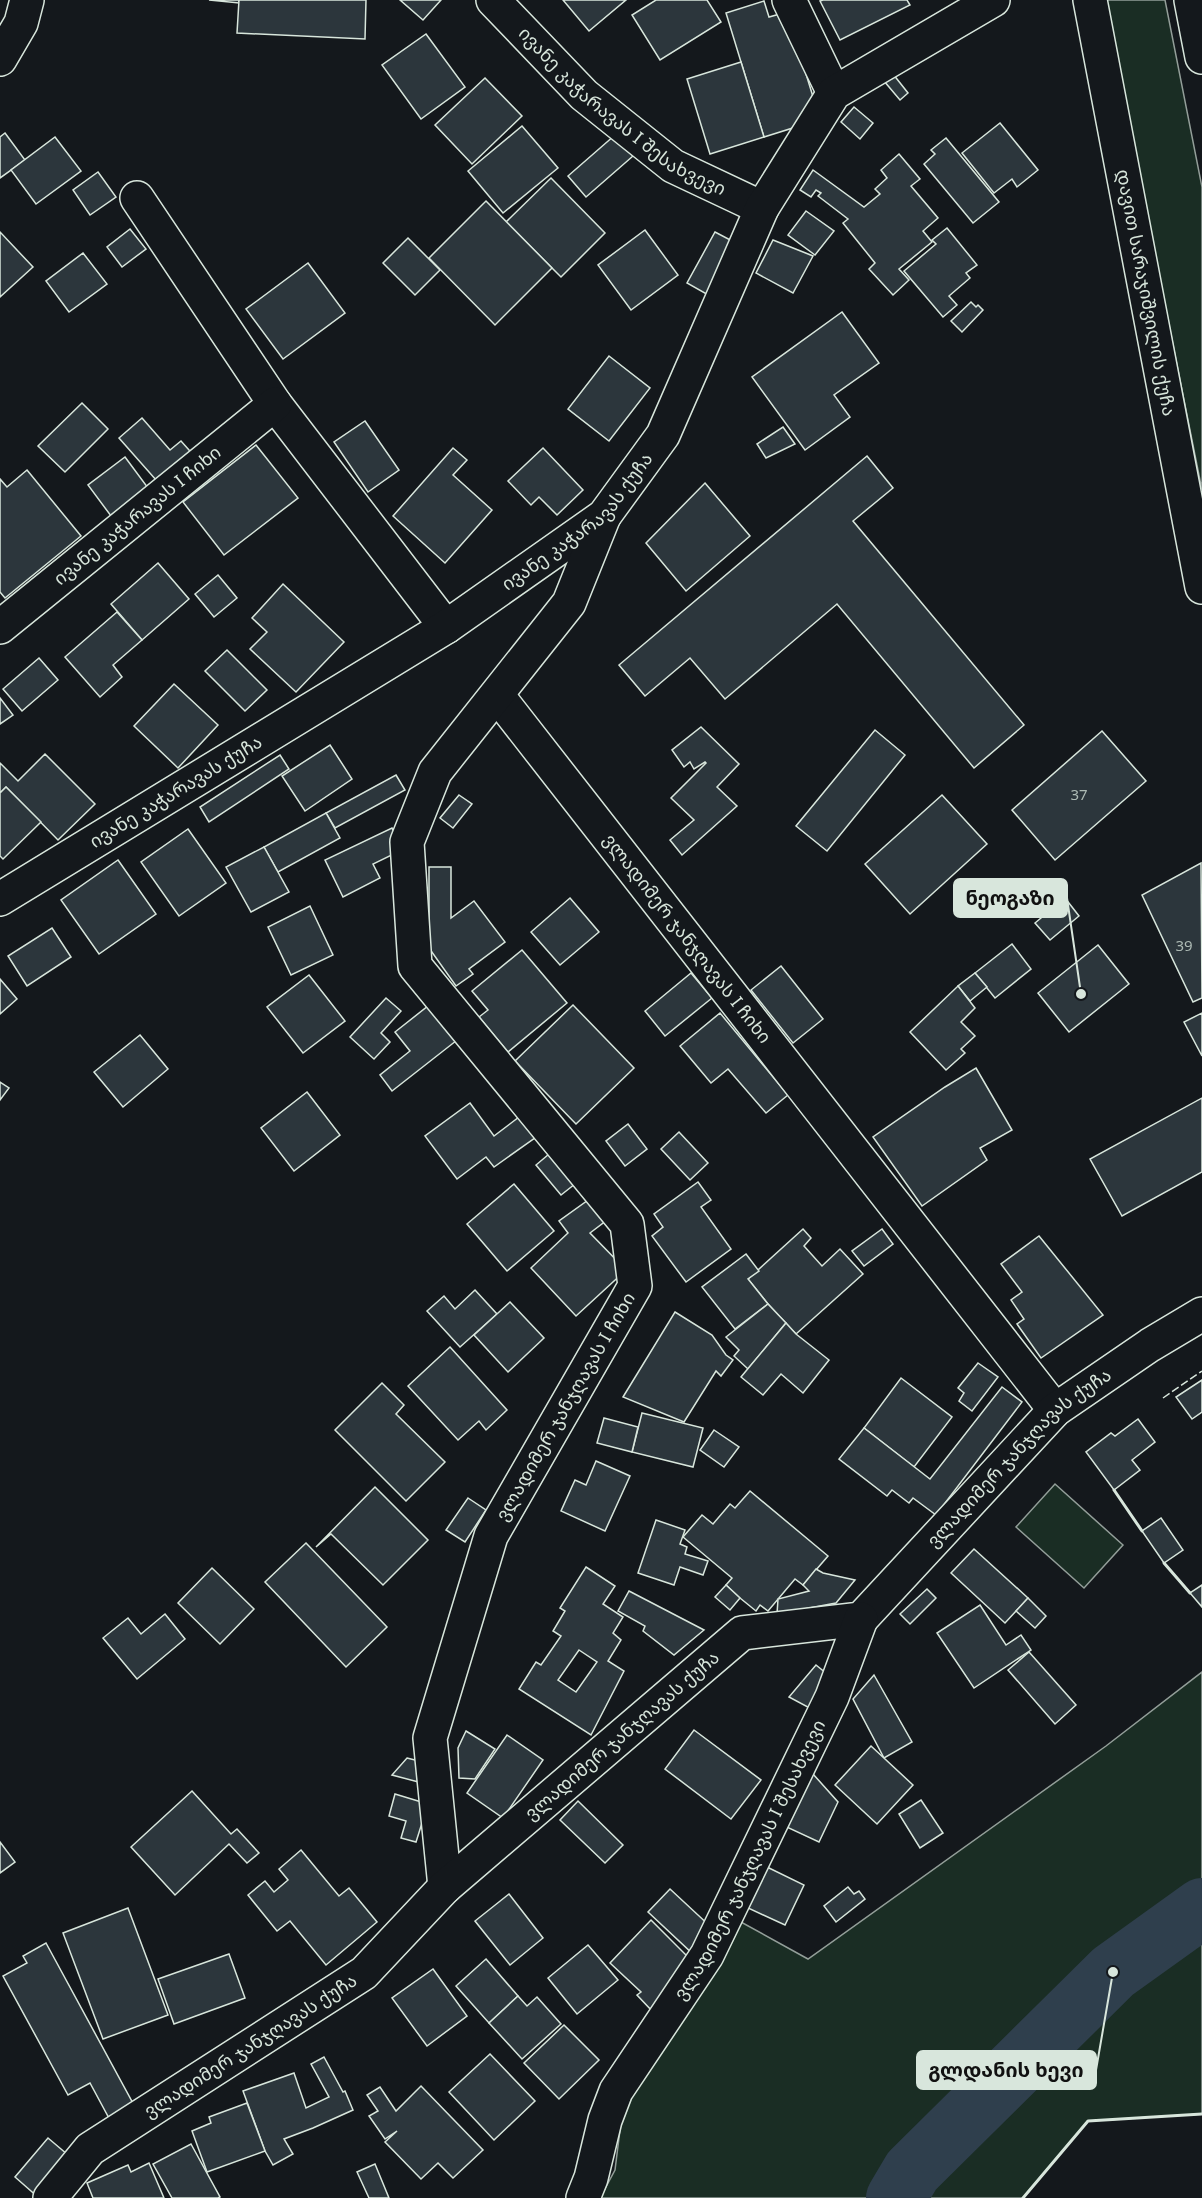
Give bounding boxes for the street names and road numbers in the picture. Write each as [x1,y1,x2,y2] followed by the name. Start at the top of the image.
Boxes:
[514,21,730,200] street label: ივანე კაჭარავას I შესახვევი
[1112,167,1182,418] street label: დავით სარაჯიშვილის ქუჩა
[48,440,226,590] street label: ივანე კაჭარავას I ჩიხი
[496,447,657,595] street label: ივანე კაჭარავას ქუჩა
[85,729,266,853] street label: ივანე კაჭარავას ქუჩა
[598,828,777,1048] street label: ვლადიმერ ჯანჯღავას I ჩიხი
[489,1288,640,1525] street label: ვლადიმერ ჯანჯღავას I ჩიხი
[921,1362,1115,1552] street label: ვლადიმერ ჯანჯღავას ქუჩა
[519,1645,724,1825] street label: ვლადიმერ ჯანჯღავას ქუჩა
[667,1715,830,2004] street label: ვლადიმერ ჯანჯღავას I შესახვევი
[139,1968,361,2122] street label: ვლადიმერ ჯანჯღავას ქუჩა

